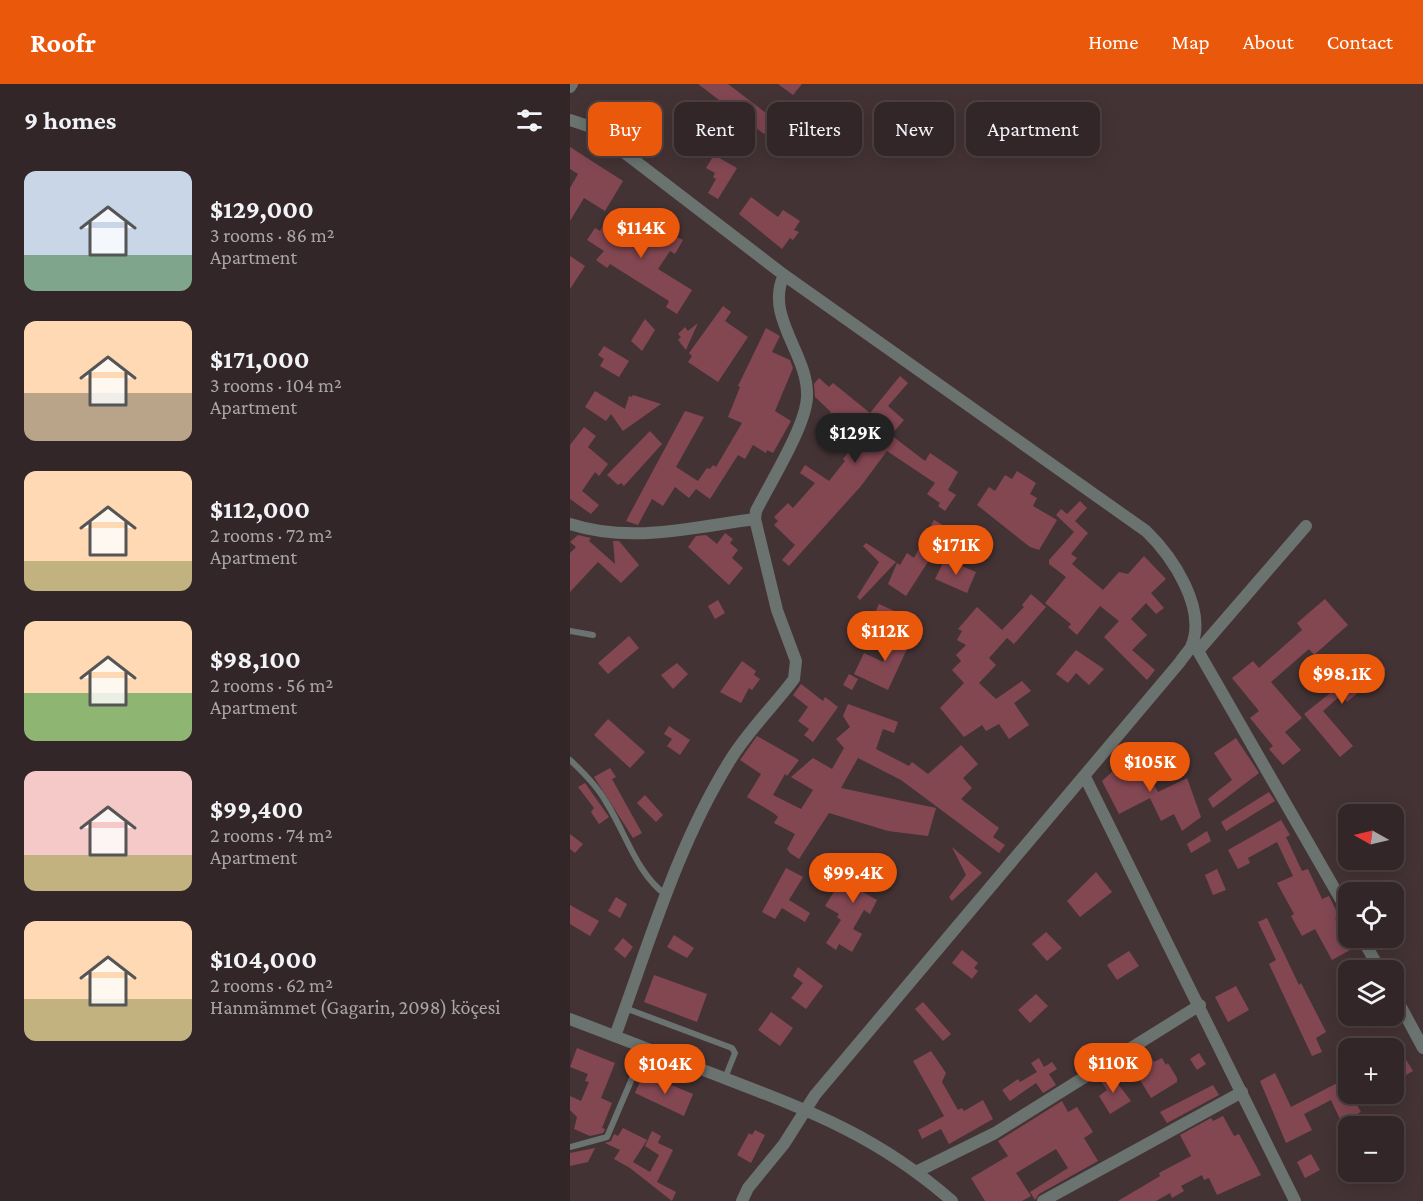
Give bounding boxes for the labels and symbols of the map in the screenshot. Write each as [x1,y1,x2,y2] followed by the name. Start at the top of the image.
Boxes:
[599,208,683,259] pin: $114K
[813,413,897,464] pin: $129K
[914,525,998,576] pin: $171K
[843,611,927,662] pin: $112K
[1293,654,1391,705] pin: $98.1K
[1108,742,1192,793] pin: $105K
[1338,804,1404,870] north arrow
[804,853,902,904] pin: $99.4K
[1071,1043,1155,1094] pin: $110K
[623,1044,707,1095] pin: $104K

